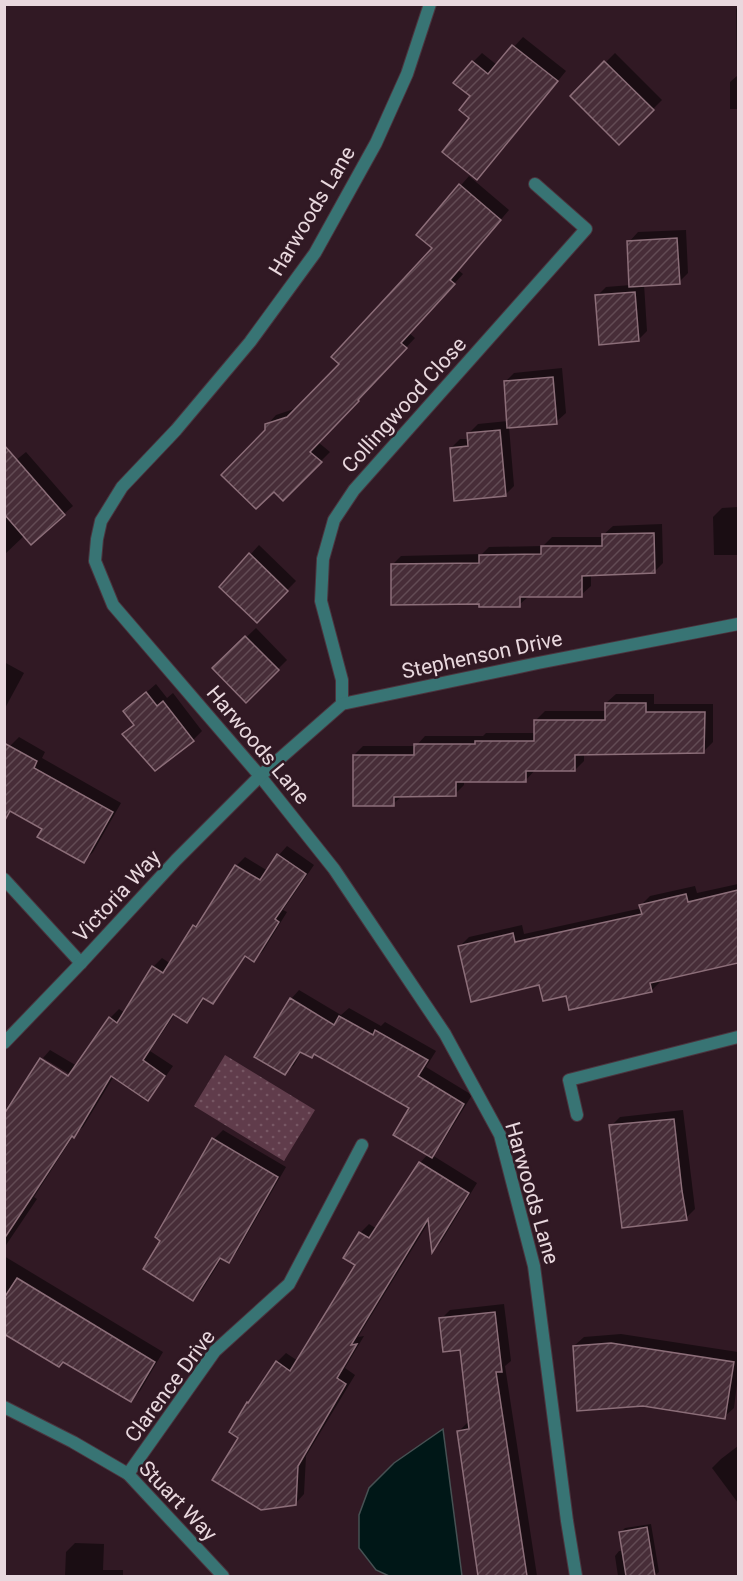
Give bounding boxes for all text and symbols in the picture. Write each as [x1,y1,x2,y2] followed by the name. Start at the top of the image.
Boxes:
[264,142,360,280] street label: Harwoods Lane
[337,332,471,478] street label: Collingwood Close
[400,626,564,684] street label: Stephenson Drive
[202,681,314,809] street label: Harwoods Lane
[69,845,166,947] street label: Victoria Way
[500,1119,564,1267] street label: Harwoods Lane
[120,1325,220,1447] street label: Clarence Drive
[134,1456,222,1546] street label: Stuart Way

